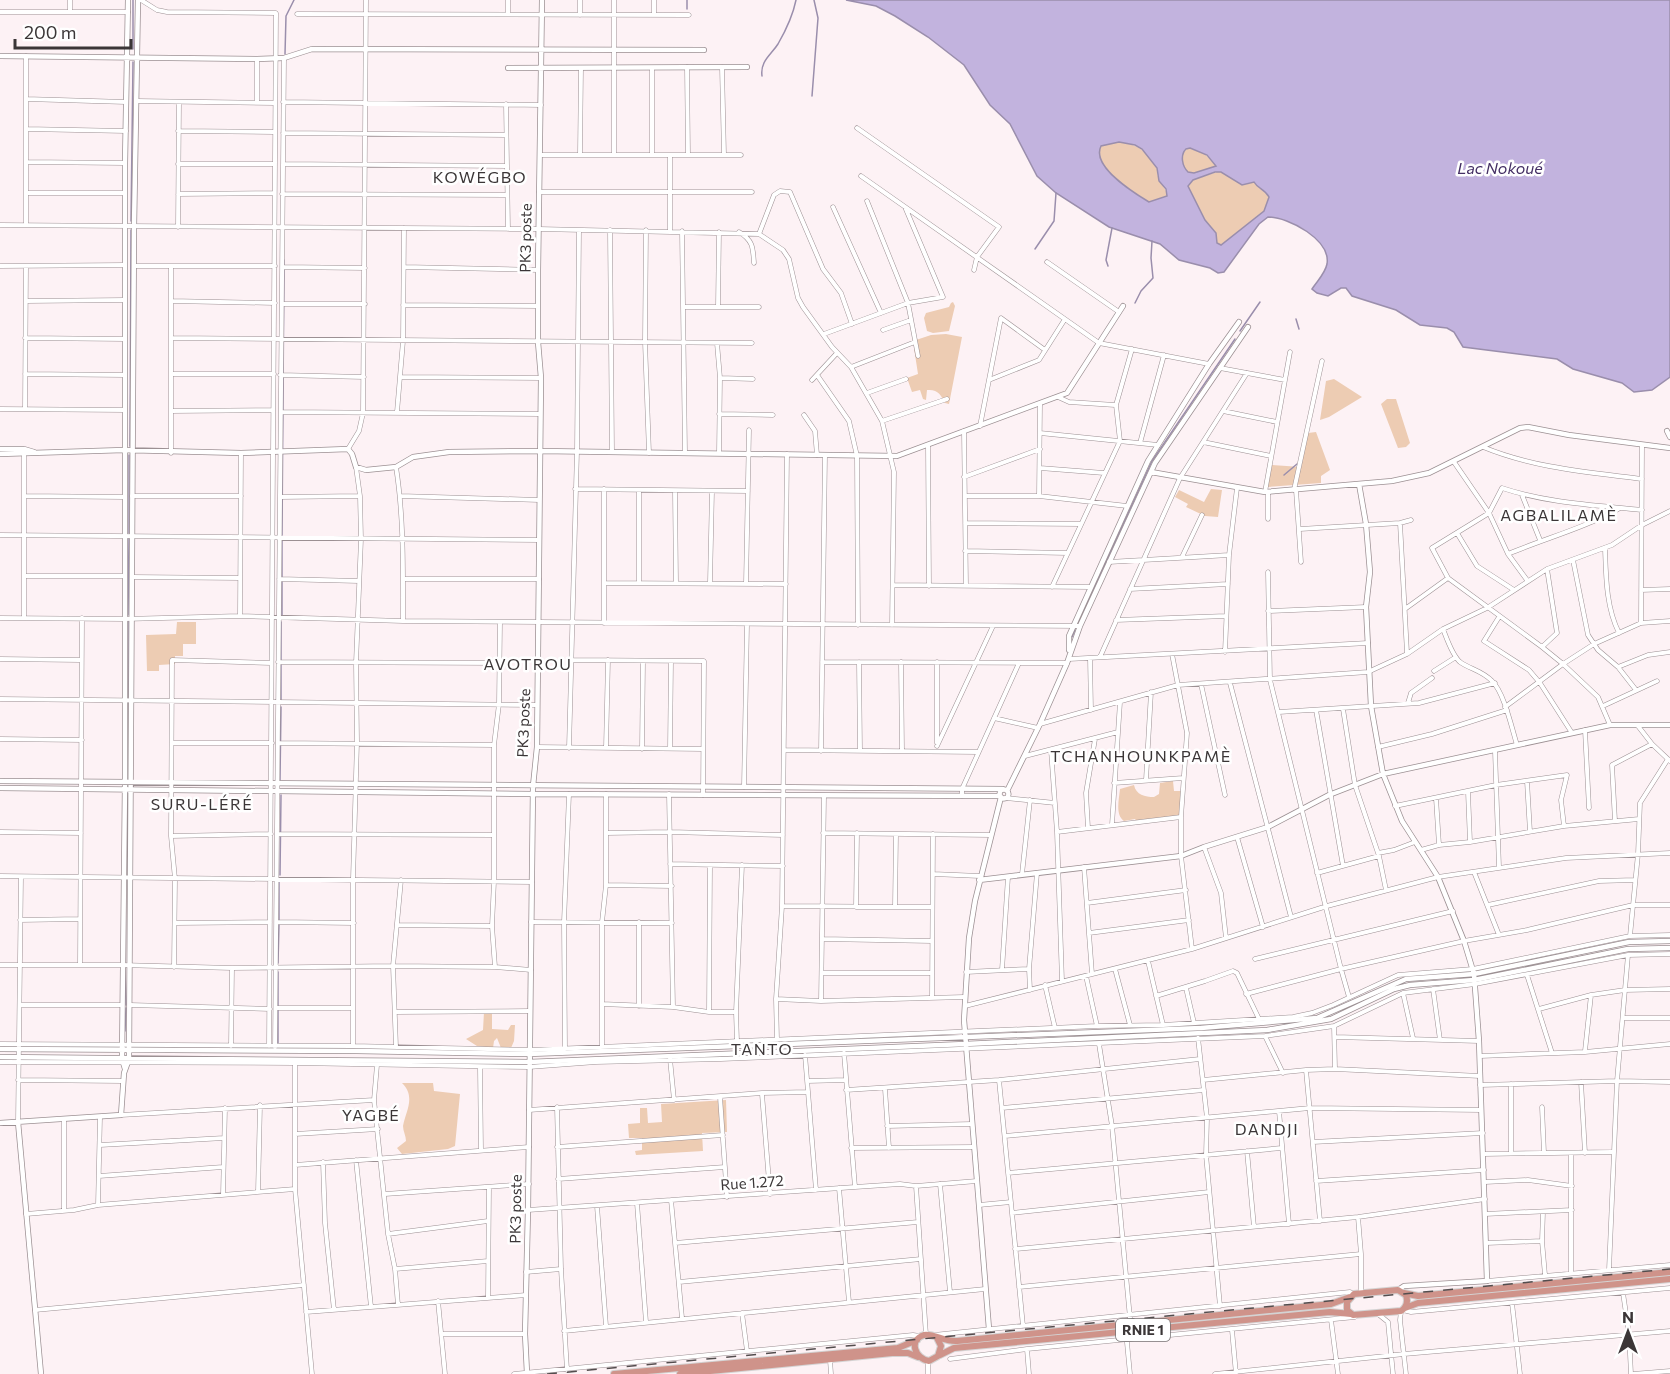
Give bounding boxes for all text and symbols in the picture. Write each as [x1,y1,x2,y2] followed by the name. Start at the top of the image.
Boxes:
[15,12,130,50] scale bar
[24,21,77,43] text: 200 m
[1457,158,1543,177] water label: Lac Nokoué
[433,167,527,186] district label: KOWÉGBO
[515,203,535,273] street label: PK3 poste
[1500,505,1618,524] district label: AGBALILAMÈ
[483,654,573,673] district label: AVOTROU
[513,688,533,758] street label: PK3 poste
[1050,746,1232,765] district label: TCHANHOUNKPAMÈ
[151,794,253,813] district label: SURU-LÉRÉ
[731,1039,793,1058] district label: TANTO
[342,1105,400,1124] district label: YAGBÉ
[1235,1119,1299,1138] district label: DANDJI
[720,1171,784,1193] street label: Rue 1.272
[505,1174,525,1244] street label: PK3 poste
[1598,1302,1658,1362] north arrow
[1622,1307,1634,1326] text: N
[1116,1319,1170,1341] road number: RNIE 1

